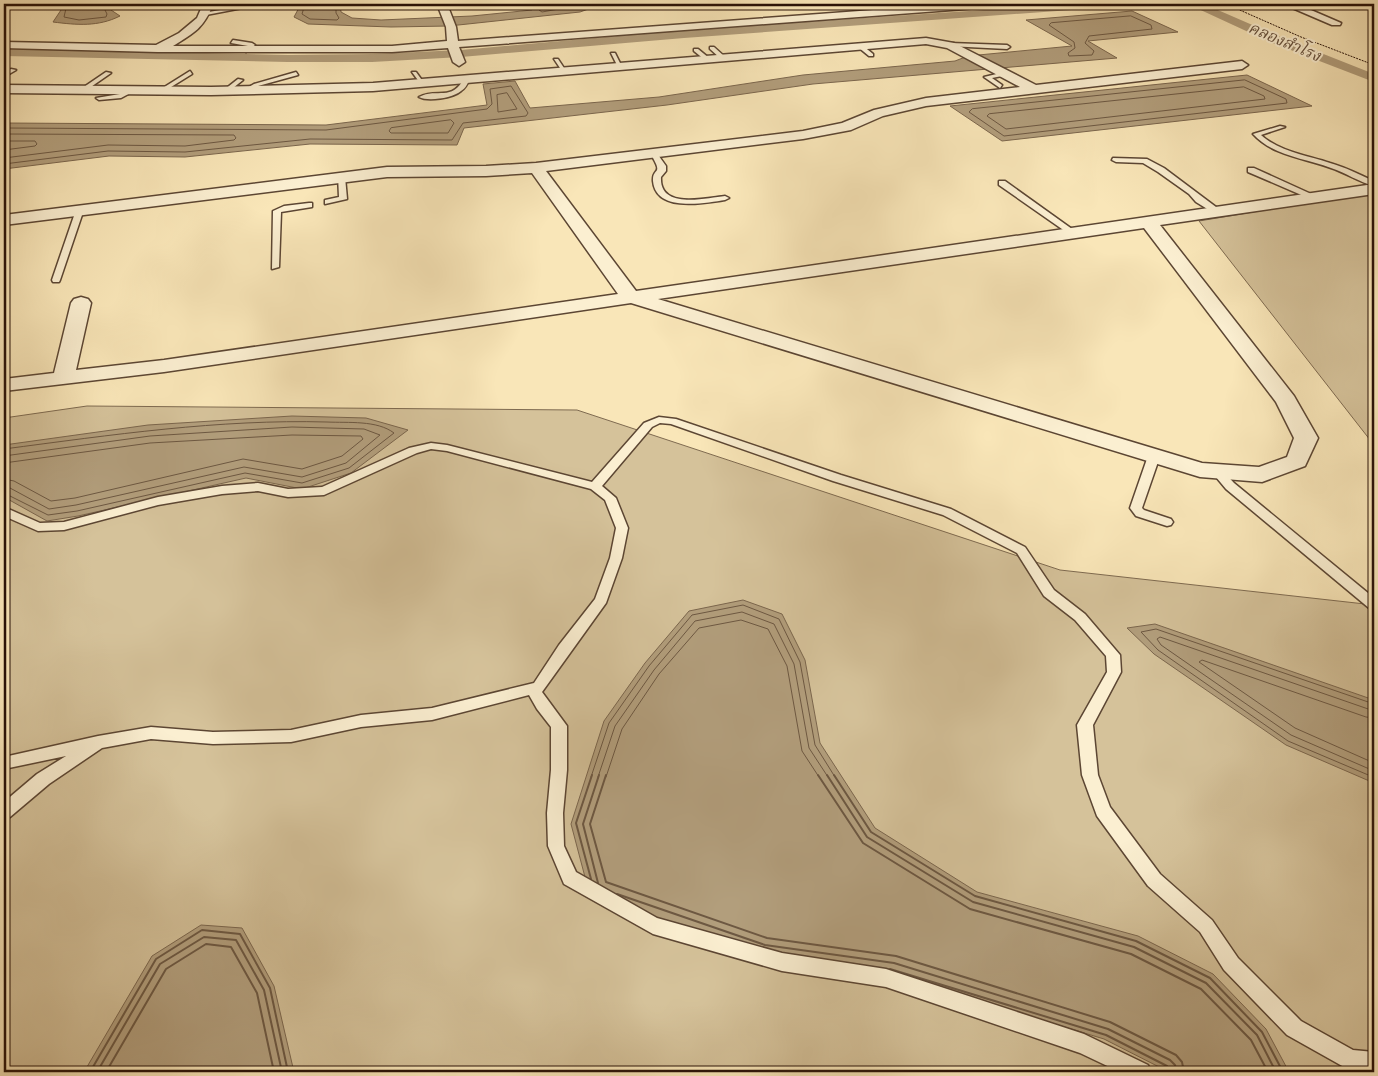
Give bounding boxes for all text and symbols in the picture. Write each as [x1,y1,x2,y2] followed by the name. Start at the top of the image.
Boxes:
[1245,16,1326,67] water label: คลองสำโรง

